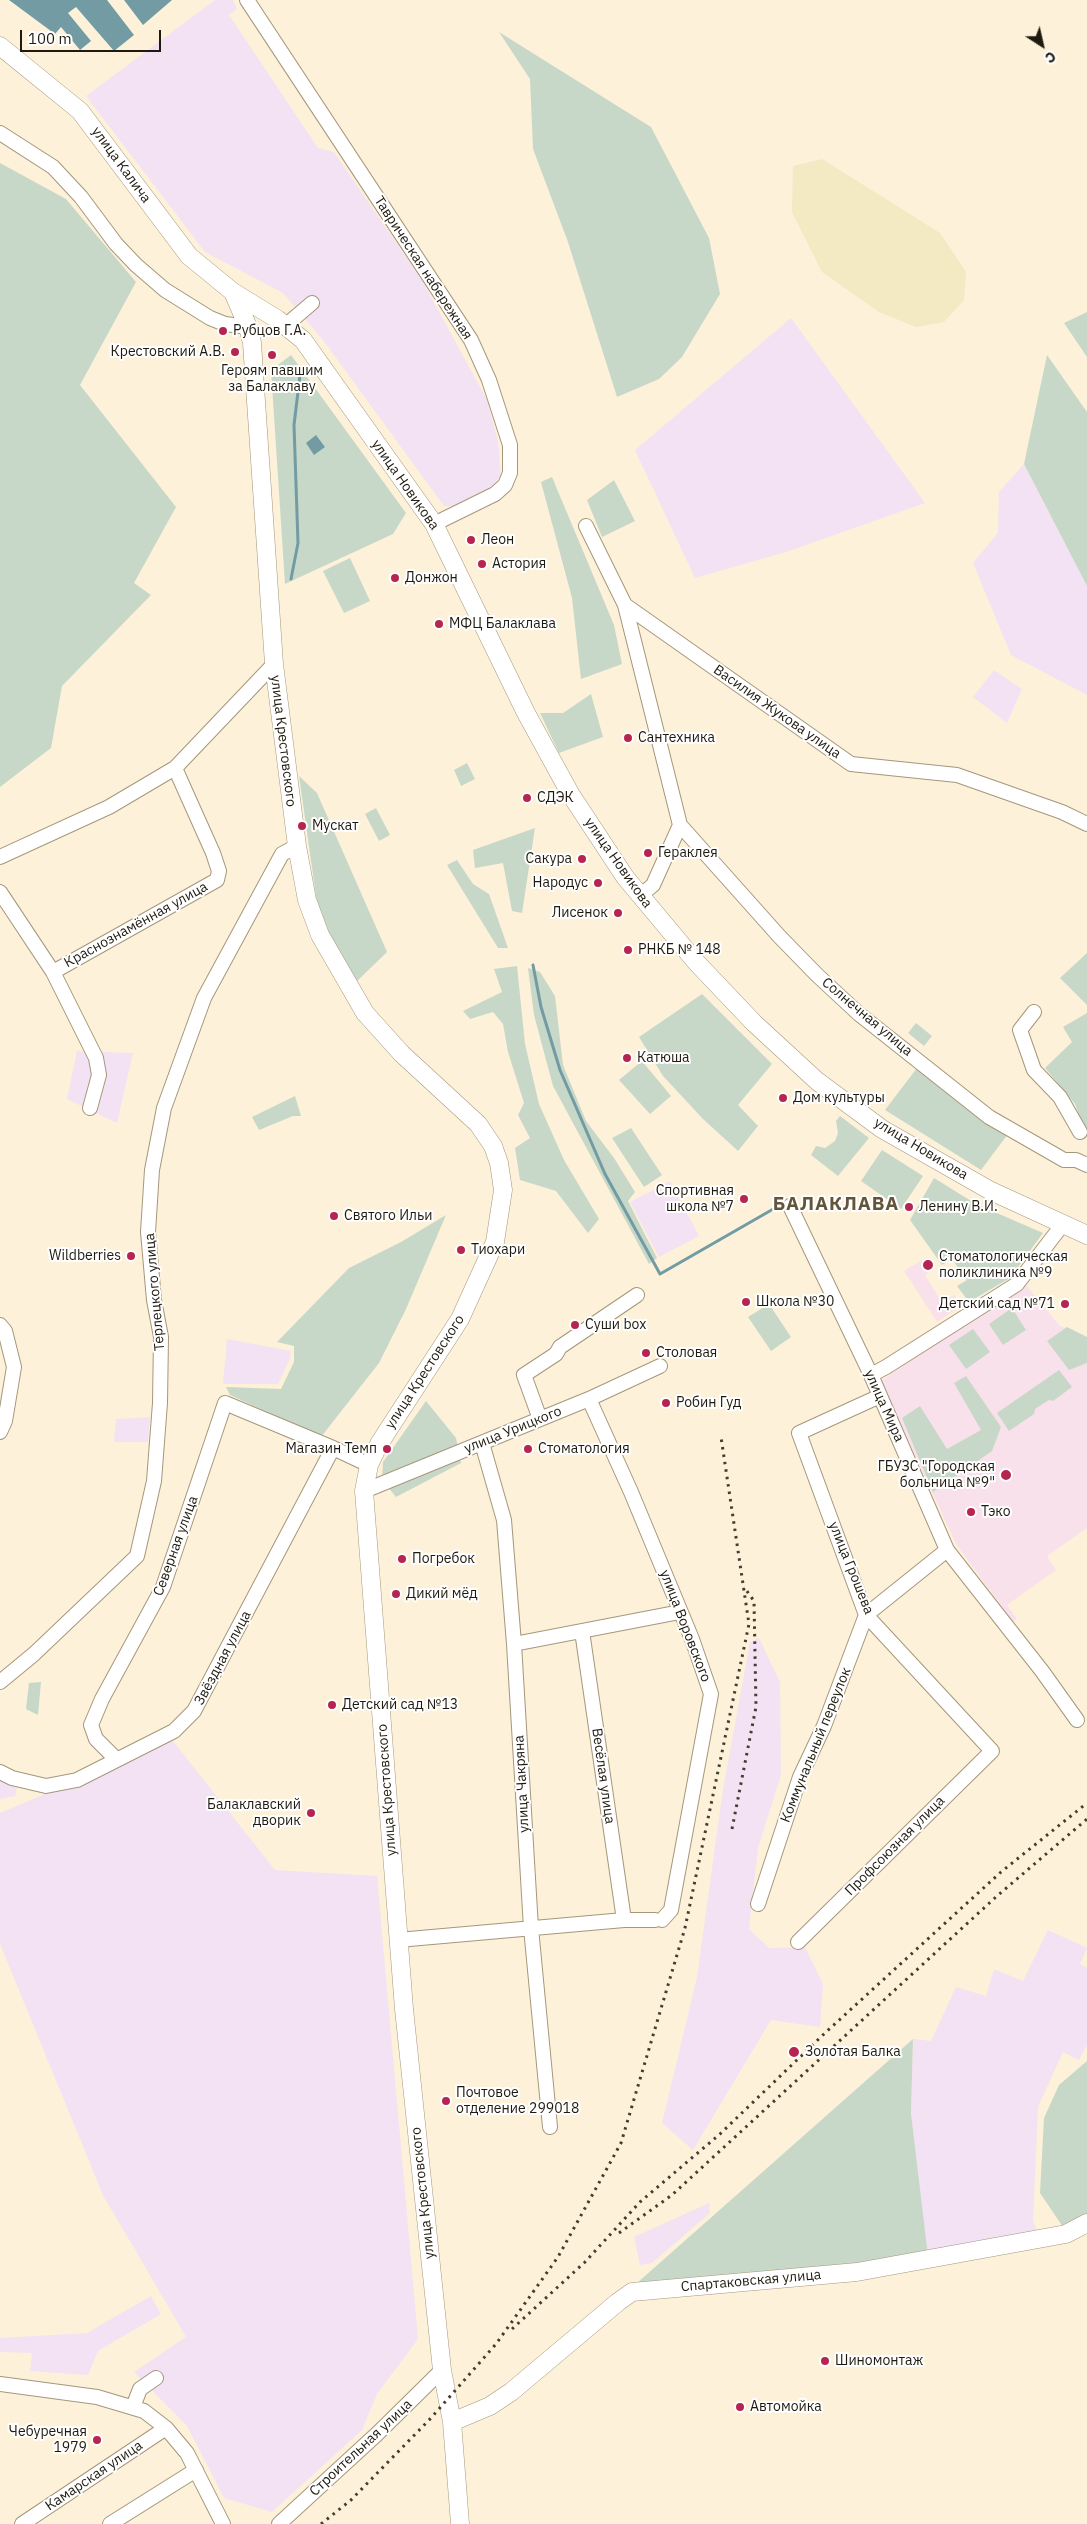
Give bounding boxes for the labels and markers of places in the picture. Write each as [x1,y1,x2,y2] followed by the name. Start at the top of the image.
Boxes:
[233,323,306,339] place label: Рубцов Г.А.
[217,325,229,337] marker: Рубцов Г.А.
[111,344,225,360] place label: Крестовский А.В.
[229,346,241,358] marker: Крестовский А.В.
[266,349,278,361] marker: Героям павшим за Балаклаву
[221,363,323,396] place label: Героям павшим за Балаклаву
[481,532,514,548] place label: Леон
[465,534,477,546] marker: Леон
[492,556,546,572] place label: Астория
[476,558,488,570] marker: Астория
[405,570,458,586] place label: Донжон
[389,572,401,584] marker: Донжон
[449,616,556,632] place label: МФЦ Балаклава
[433,618,445,630] marker: МФЦ Балаклава
[638,730,715,746] place label: Сантехника
[622,732,634,744] marker: Сантехника
[537,790,574,806] place label: СДЭК
[521,792,533,804] marker: СДЭК
[312,818,359,834] place label: Мускат
[296,820,308,832] marker: Мускат
[658,845,718,861] place label: Гераклея
[642,847,654,859] marker: Гераклея
[526,851,572,867] place label: Сакура
[576,853,588,865] marker: Сакура
[533,875,588,891] place label: Народус
[592,877,604,889] marker: Народус
[552,905,608,921] place label: Лисенок
[612,907,624,919] marker: Лисенок
[638,942,721,958] place label: РНКБ № 148
[622,944,634,956] marker: РНКБ № 148
[637,1050,690,1066] place label: Катюша
[621,1052,633,1064] marker: Катюша
[793,1090,885,1106] place label: Дом культуры
[777,1092,789,1104] marker: Дом культуры
[656,1183,734,1216] place label: Спортивная школа №7
[738,1193,750,1205] marker: Спортивная школа №7
[919,1199,998,1215] place label: Ленину В.И.
[903,1201,915,1213] marker: Ленину В.И.
[344,1208,432,1224] place label: Святого Ильи
[328,1210,340,1222] marker: Святого Ильи
[471,1242,525,1258] place label: Тиохари
[455,1244,467,1256] marker: Тиохари
[49,1248,121,1264] place label: Wildberries
[939,1249,1068,1282] place label: Стоматологическая поликлиника №9
[125,1250,137,1262] marker: Wildberries
[921,1258,935,1272] marker: Стоматологическая поликлиника №9
[756,1294,835,1310] place label: Школа №30
[740,1296,752,1308] marker: Школа №30
[939,1296,1055,1312] place label: Детский сад №71
[1059,1298,1071,1310] marker: Детский сад №71
[585,1317,646,1333] place label: Суши box
[569,1319,581,1331] marker: Суши box
[656,1345,717,1361] place label: Столовая
[640,1347,652,1359] marker: Столовая
[676,1395,741,1411] place label: Робин Гуд
[660,1397,672,1409] marker: Робин Гуд
[285,1441,377,1457] place label: Магазин Темп
[538,1441,630,1457] place label: Стоматология
[381,1443,393,1455] marker: Магазин Темп
[522,1443,534,1455] marker: Стоматология
[878,1459,995,1491] place label: ГБУЗС "Городская больница №9"
[999,1468,1013,1482] marker: ГБУЗС "Городская больница №9"
[981,1504,1011,1520] place label: Тэко
[965,1506,977,1518] marker: Тэко
[412,1551,475,1567] place label: Погребок
[396,1553,408,1565] marker: Погребок
[406,1586,478,1602] place label: Дикий мёд
[390,1588,402,1600] marker: Дикий мёд
[342,1697,458,1713] place label: Детский сад №13
[326,1699,338,1711] marker: Детский сад №13
[207,1797,301,1830] place label: Балаклавский дворик
[305,1807,317,1819] marker: Балаклавский дворик
[805,2044,901,2060] place label: Золотая Балка
[787,2045,801,2059] marker: Золотая Балка
[456,2085,579,2118] place label: Почтовое отделение 299018
[440,2095,452,2107] marker: Почтовое отделение 299018
[835,2353,923,2369] place label: Шиномонтаж
[819,2355,831,2367] marker: Шиномонтаж
[750,2399,822,2415] place label: Автомойка
[734,2401,746,2413] marker: Автомойка
[9,2424,87,2456] place label: Чебуречная 1979
[91,2434,103,2446] marker: Чебуречная 1979

